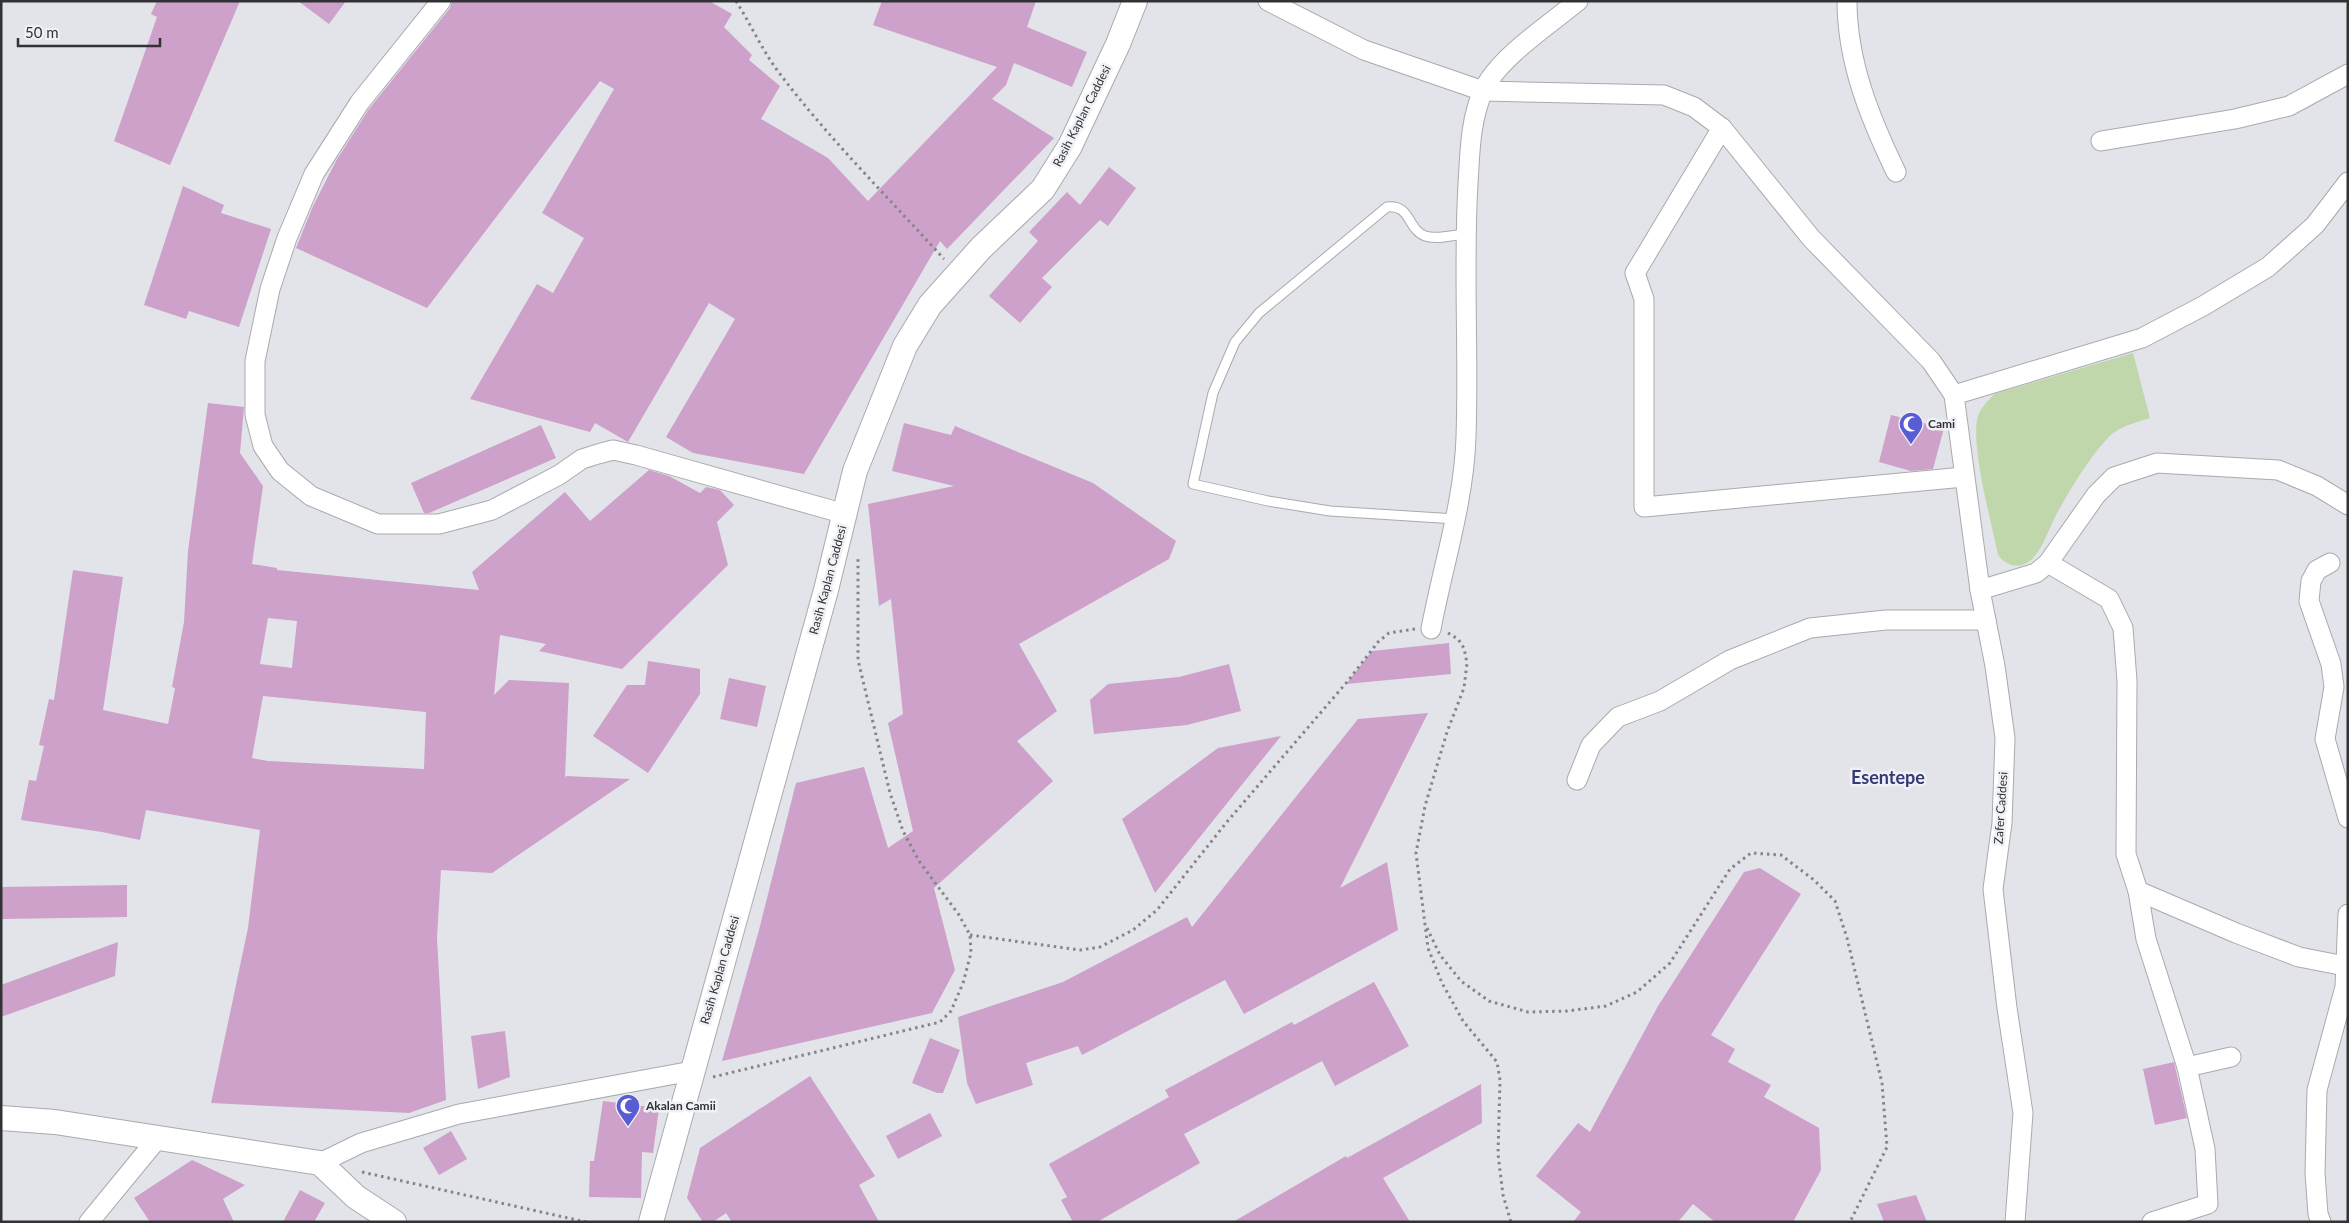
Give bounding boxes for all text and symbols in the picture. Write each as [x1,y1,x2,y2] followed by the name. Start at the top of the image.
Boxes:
[18,15,160,47] scale bar
[25,23,59,41] text: 50 m
[1049,62,1114,169] street label: Rasih Kaplan Caddesi
[1898,411,1924,445] mosque icon: Cami
[1928,416,1955,431] place label: Cami
[806,524,849,636] street label: Rasih Kaplan Caddesi
[1851,766,1925,788] district label: Esentepe
[1990,771,2011,845] street label: Zafer Caddesi
[697,914,742,1026] street label: Rasih Kaplan Caddesi
[615,1093,641,1127] mosque icon: Akalan Camii
[645,1098,716,1113] place label: Akalan Camii

